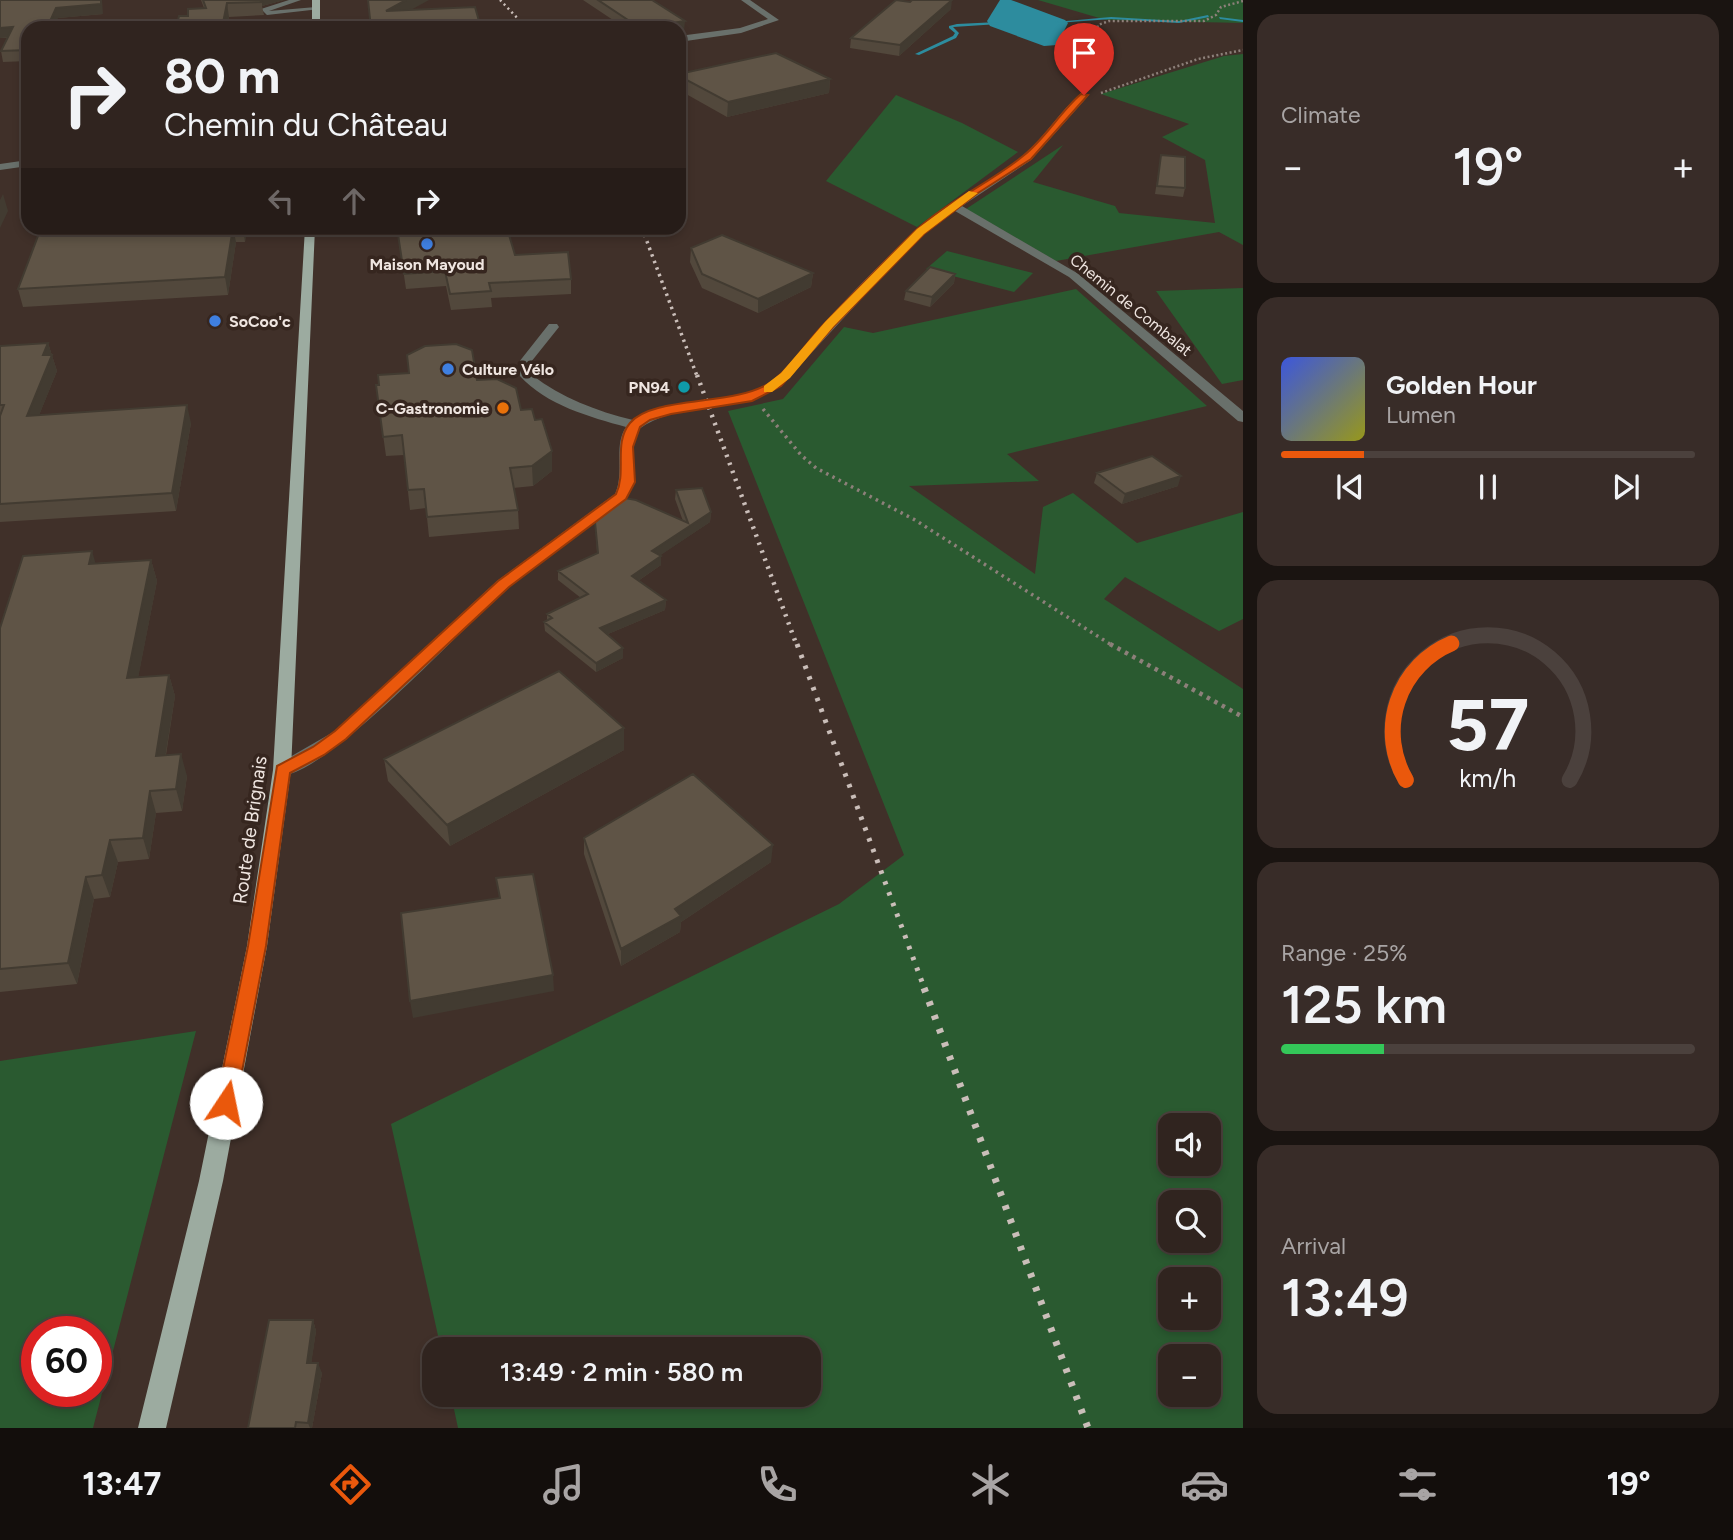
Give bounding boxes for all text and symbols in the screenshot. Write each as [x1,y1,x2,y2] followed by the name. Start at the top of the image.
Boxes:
[1054,23,1114,95] pin
[1065,34,1103,72] icon: arrive
[164,46,280,105] text: 80 m
[49,49,140,140] icon: right
[1281,101,1360,129] text: Climate
[164,106,448,144] text: Chemin du Château
[1452,136,1524,198] text: 19°
[1281,144,1305,190] text: −
[1671,144,1695,190] text: +
[262,182,300,220] icon: left
[335,182,373,220] icon: ahead
[408,182,446,220] icon: right
[419,236,435,252] marker: Maison Mayoud
[1066,250,1196,360] street label: Chemin de Combalat
[370,255,484,274] place label: Maison Mayoud
[229,312,291,331] place label: SoCoo'c
[207,313,223,329] marker: SoCoo'c
[462,360,554,379] place label: Culture Vélo
[440,361,456,377] marker: Culture Vélo
[1386,369,1537,401] text: Golden Hour
[629,378,670,397] place label: PN94
[676,379,692,395] marker: PN94
[376,399,489,418] place label: C-Gastronomie
[495,400,511,416] marker: C-Gastronomie
[1386,401,1456,429] text: Lumen
[1331,468,1369,506] icon: previous
[1469,468,1507,506] icon: pause
[1607,468,1645,506] icon: next
[1447,681,1529,768] text: 57
[228,754,272,905] street label: Route de Brignais
[1459,763,1517,793] text: km/h
[1281,939,1407,967] text: Range · 25%
[1281,974,1447,1036] text: 125 km
[189,1066,263,1140] position arrow
[1158,1113,1221,1407] map controls
[1158,1113,1221,1176] button: sound
[1158,1190,1221,1253] button: search
[1281,1232,1346,1260] text: Arrival
[1158,1267,1221,1330] button: +
[1281,1267,1409,1329] text: 13:49
[21,1316,112,1407] speed limit sign: 60
[1158,1344,1221,1407] button: −
[500,1356,743,1388] text: 13:49 · 2 min · 580 m
[326,1460,375,1509] icon: directions
[539,1460,588,1509] icon: music
[753,1460,802,1509] icon: phone
[966,1460,1015,1509] icon: climate
[1180,1460,1229,1509] icon: car
[1393,1460,1442,1509] icon: filters
[82,1465,161,1503] text: 13:47
[1607,1465,1651,1503] text: 19°

